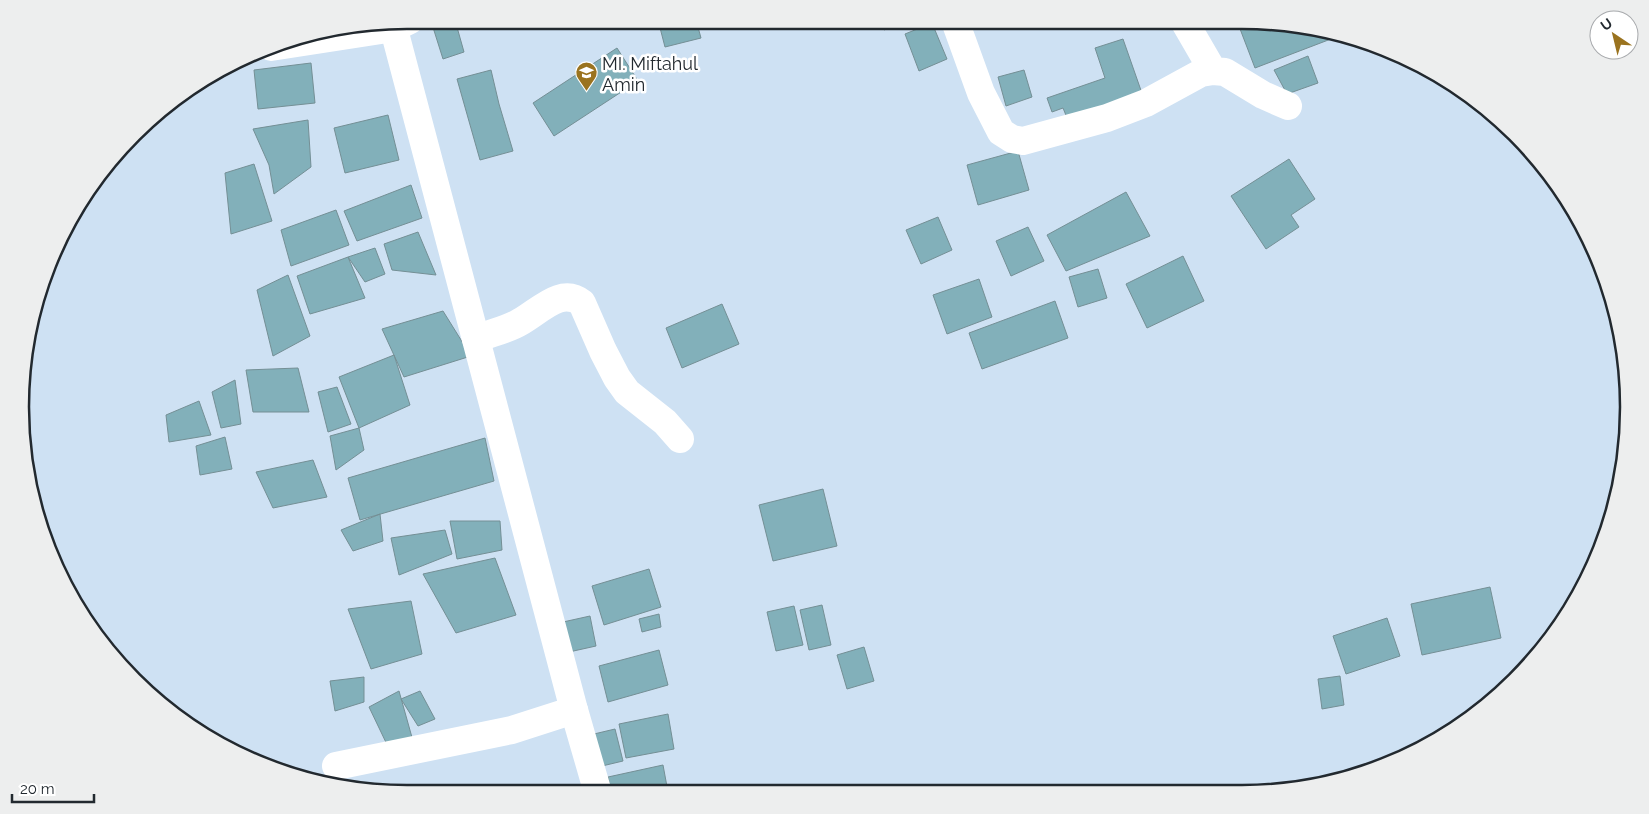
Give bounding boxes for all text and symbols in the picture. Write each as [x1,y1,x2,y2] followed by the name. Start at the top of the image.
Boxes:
[1589,10,1639,60] north arrow
[1598,15,1615,34] text: U
[602,53,698,95] place label: MI. Miftahul Amin
[574,61,598,92] school or university icon: MI. Miftahul Amin
[12,772,95,804] scale bar
[20,780,55,798] text: 20 m

